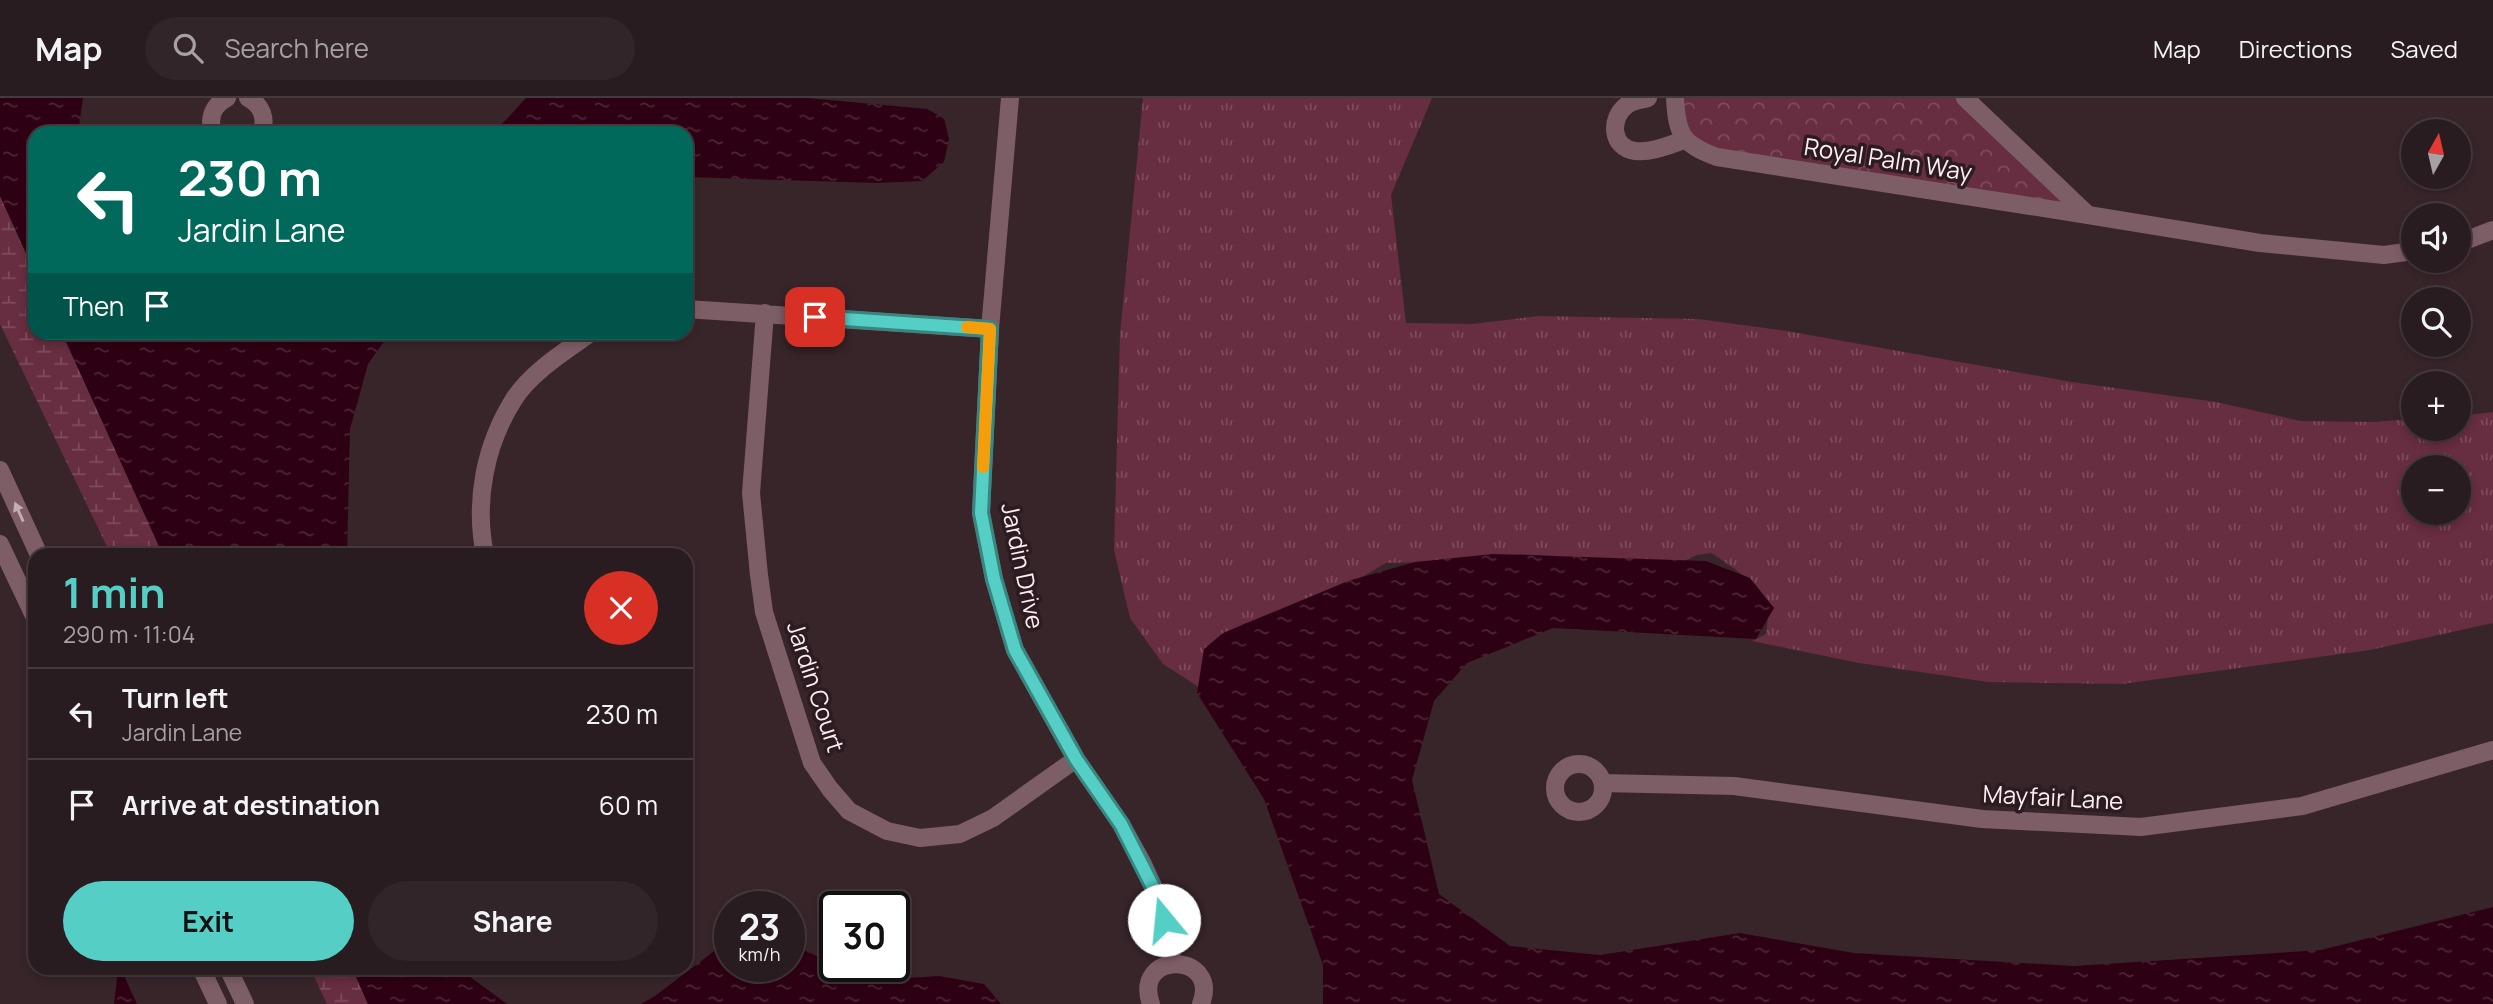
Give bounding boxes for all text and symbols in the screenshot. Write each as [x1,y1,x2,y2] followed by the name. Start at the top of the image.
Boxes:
[145,17,635,80] search box
[35,26,103,71] text: Map
[169,29,207,67] icon: search
[225,30,369,66] text: Search here
[2153,32,2201,65] text: Map
[2239,32,2352,65] text: Directions
[2390,32,2458,65] text: Saved
[2401,119,2471,189] north arrow
[2401,119,2471,525] map controls
[1802,129,1975,188] street label: Royal Palm Way
[178,144,322,211] text: 230 m
[63,154,154,245] icon: left
[2401,203,2471,273] button: sound
[178,208,345,252] text: Jardin Lane
[138,287,176,325] icon: arrive
[785,287,845,347] pin
[2401,287,2471,357] button: search
[63,288,124,324] text: Then
[796,298,834,336] icon: arrive
[2401,371,2471,441] button: +
[2401,455,2471,525] button: −
[994,500,1053,632] street label: Jardin Drive
[13,502,25,522] one-way arrow
[63,563,166,621] text: 1 min
[584,571,658,645] button: close
[780,617,853,756] street label: Jardin Court
[63,618,195,650] text: 290 m · 11:04
[122,680,229,716] text: Turn left
[63,695,101,733] icon: left
[586,696,658,732] text: 230 m
[122,716,242,748] text: Jardin Lane
[1982,776,2124,817] street label: Mayfair Lane
[63,786,101,824] icon: arrive
[122,787,380,823] text: Arrive at destination
[599,787,658,823] text: 60 m
[63,881,354,961] button: Exit
[368,881,658,961] button: Share
[1127,883,1201,957] position arrow
[819,891,910,982] speed limit sign: 30
[739,903,780,951] text: 23
[739,942,780,966] text: km/h

